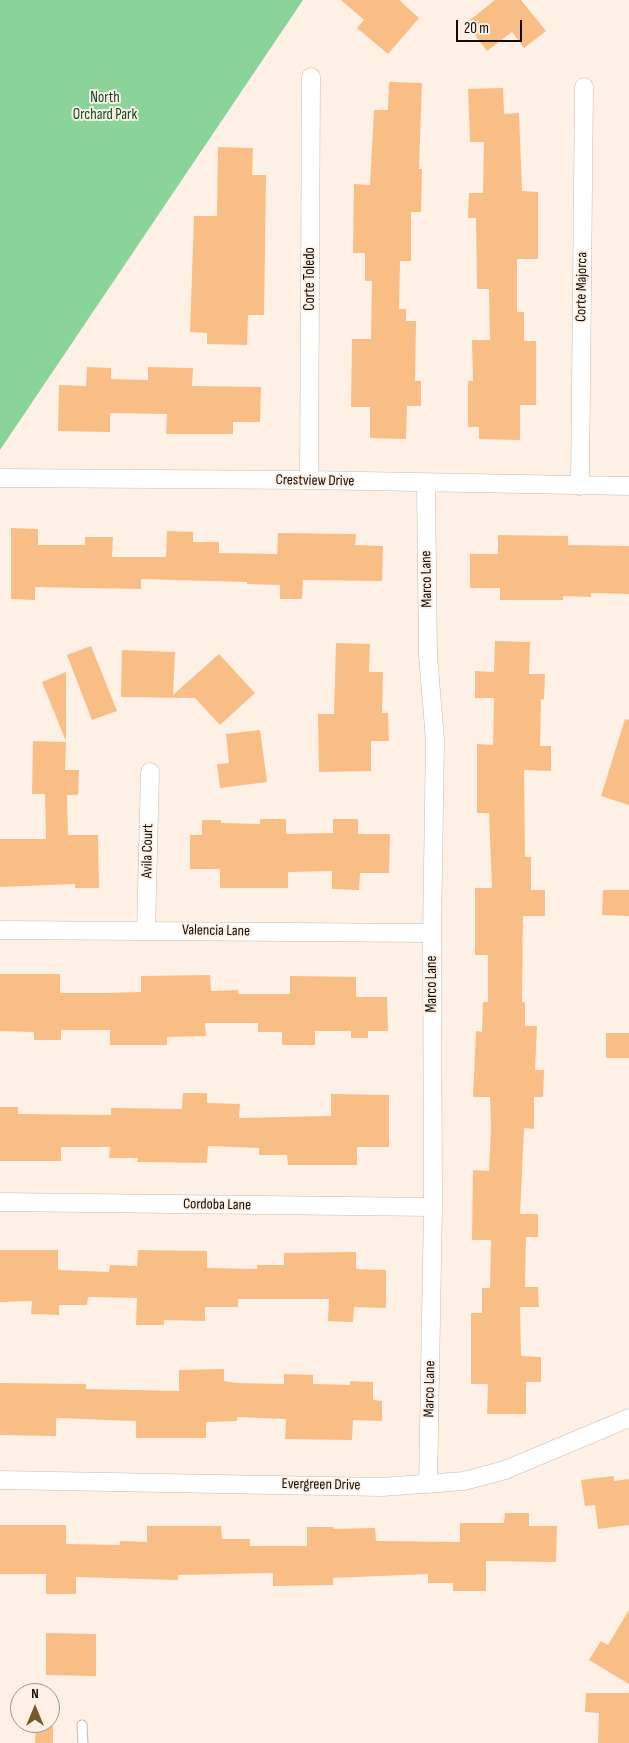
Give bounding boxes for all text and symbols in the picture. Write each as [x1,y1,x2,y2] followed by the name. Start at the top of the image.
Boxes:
[459,10,525,42] scale bar
[464,19,489,38] text: 20 m
[73,89,137,124] park label: North Orchard Park
[301,247,319,311] street label: Corte Toledo
[572,252,592,322] street label: Corte Majorca
[275,471,355,491] street label: Crestview Drive
[418,550,436,608] street label: Marco Lane
[139,824,157,878] street label: Avila Court
[182,921,250,941] street label: Valencia Lane
[423,955,441,1013] street label: Marco Lane
[183,1195,251,1215] street label: Cordoba Lane
[421,1360,439,1418] street label: Marco Lane
[281,1475,361,1495] street label: Evergreen Drive
[10,1683,60,1733] north arrow
[31,1685,39,1702] text: N

